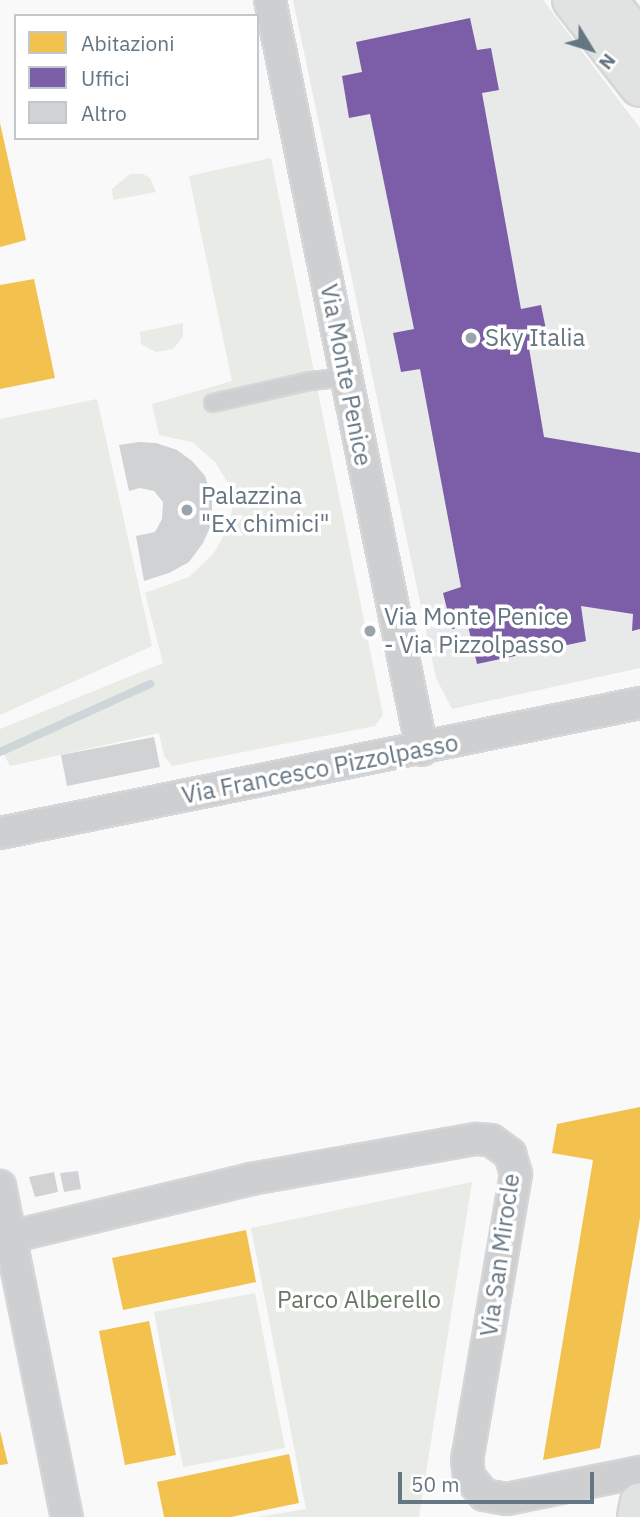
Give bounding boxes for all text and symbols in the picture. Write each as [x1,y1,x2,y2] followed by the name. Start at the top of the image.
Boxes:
[14,14,259,140] legend
[556,14,626,84] north arrow
[81,29,174,57] text: Abitazioni
[594,49,621,75] text: N
[81,64,130,92] text: Uffici
[81,99,127,127] text: Altro
[314,282,378,468] street label: Via Monte Penice
[485,324,585,352] place label: Sky Italia
[463,330,479,346] marker: Sky Italia
[201,482,330,538] place label: Palazzina "Ex chimici"
[179,502,195,518] marker: Palazzina "Ex chimici"
[384,603,569,659] place label: Via Monte Penice - Via Pizzolpasso
[362,623,378,639] marker: Via Monte Penice - Via Pizzolpasso
[179,728,461,810] street label: Via Francesco Pizzolpasso
[474,1172,526,1338] street label: Via San Mirocle
[277,1286,441,1314] park label: Parco Alberello
[402,1458,598,1502] scale bar
[411,1470,460,1498] text: 50 m

